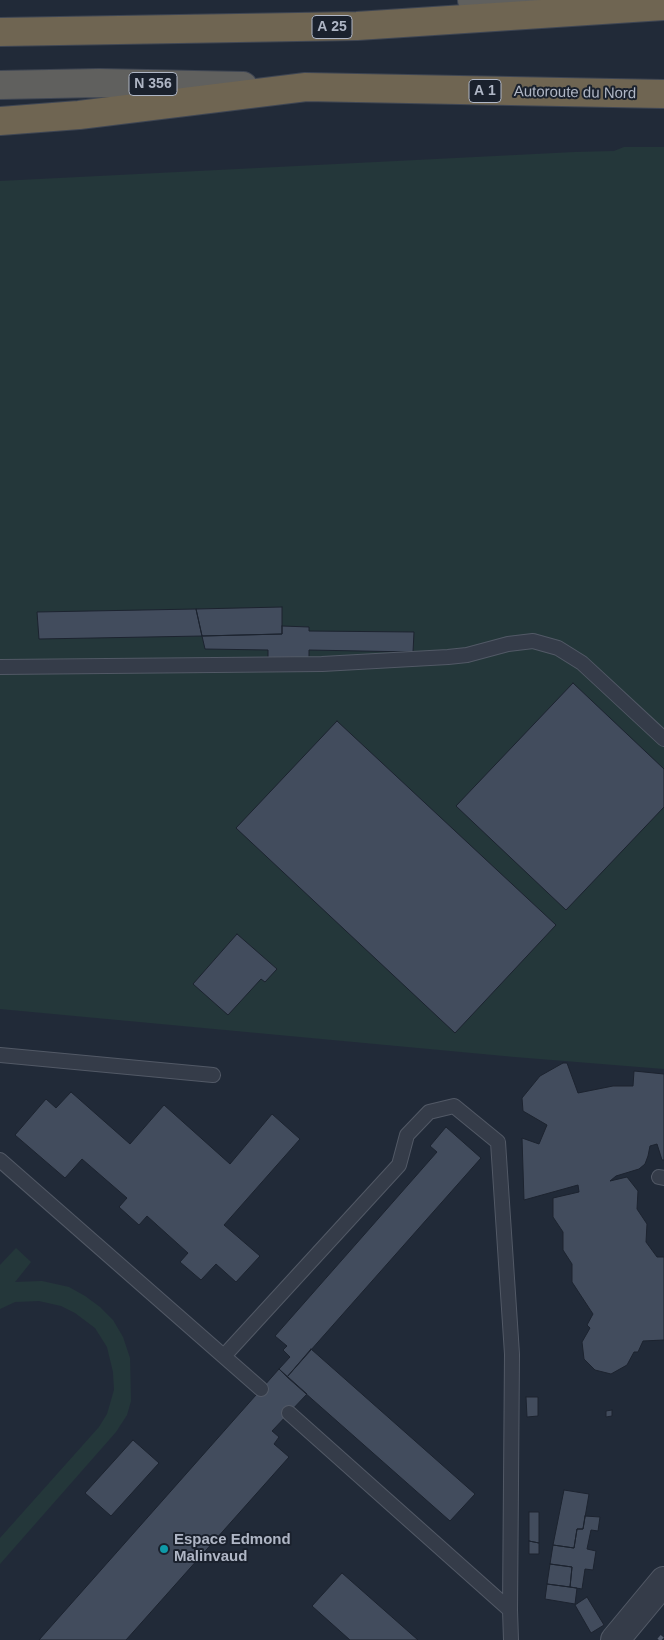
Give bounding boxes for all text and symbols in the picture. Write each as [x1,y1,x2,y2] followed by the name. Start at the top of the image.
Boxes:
[312,16,352,38] road number: A 25
[129,72,177,96] road number: N 356
[469,80,501,102] road number: A 1
[514,83,636,103] street label: Autoroute du Nord
[174,1531,291,1566] place label: Espace Edmond Malinvaud
[158,1543,170,1555] marker: Espace Edmond Malinvaud

